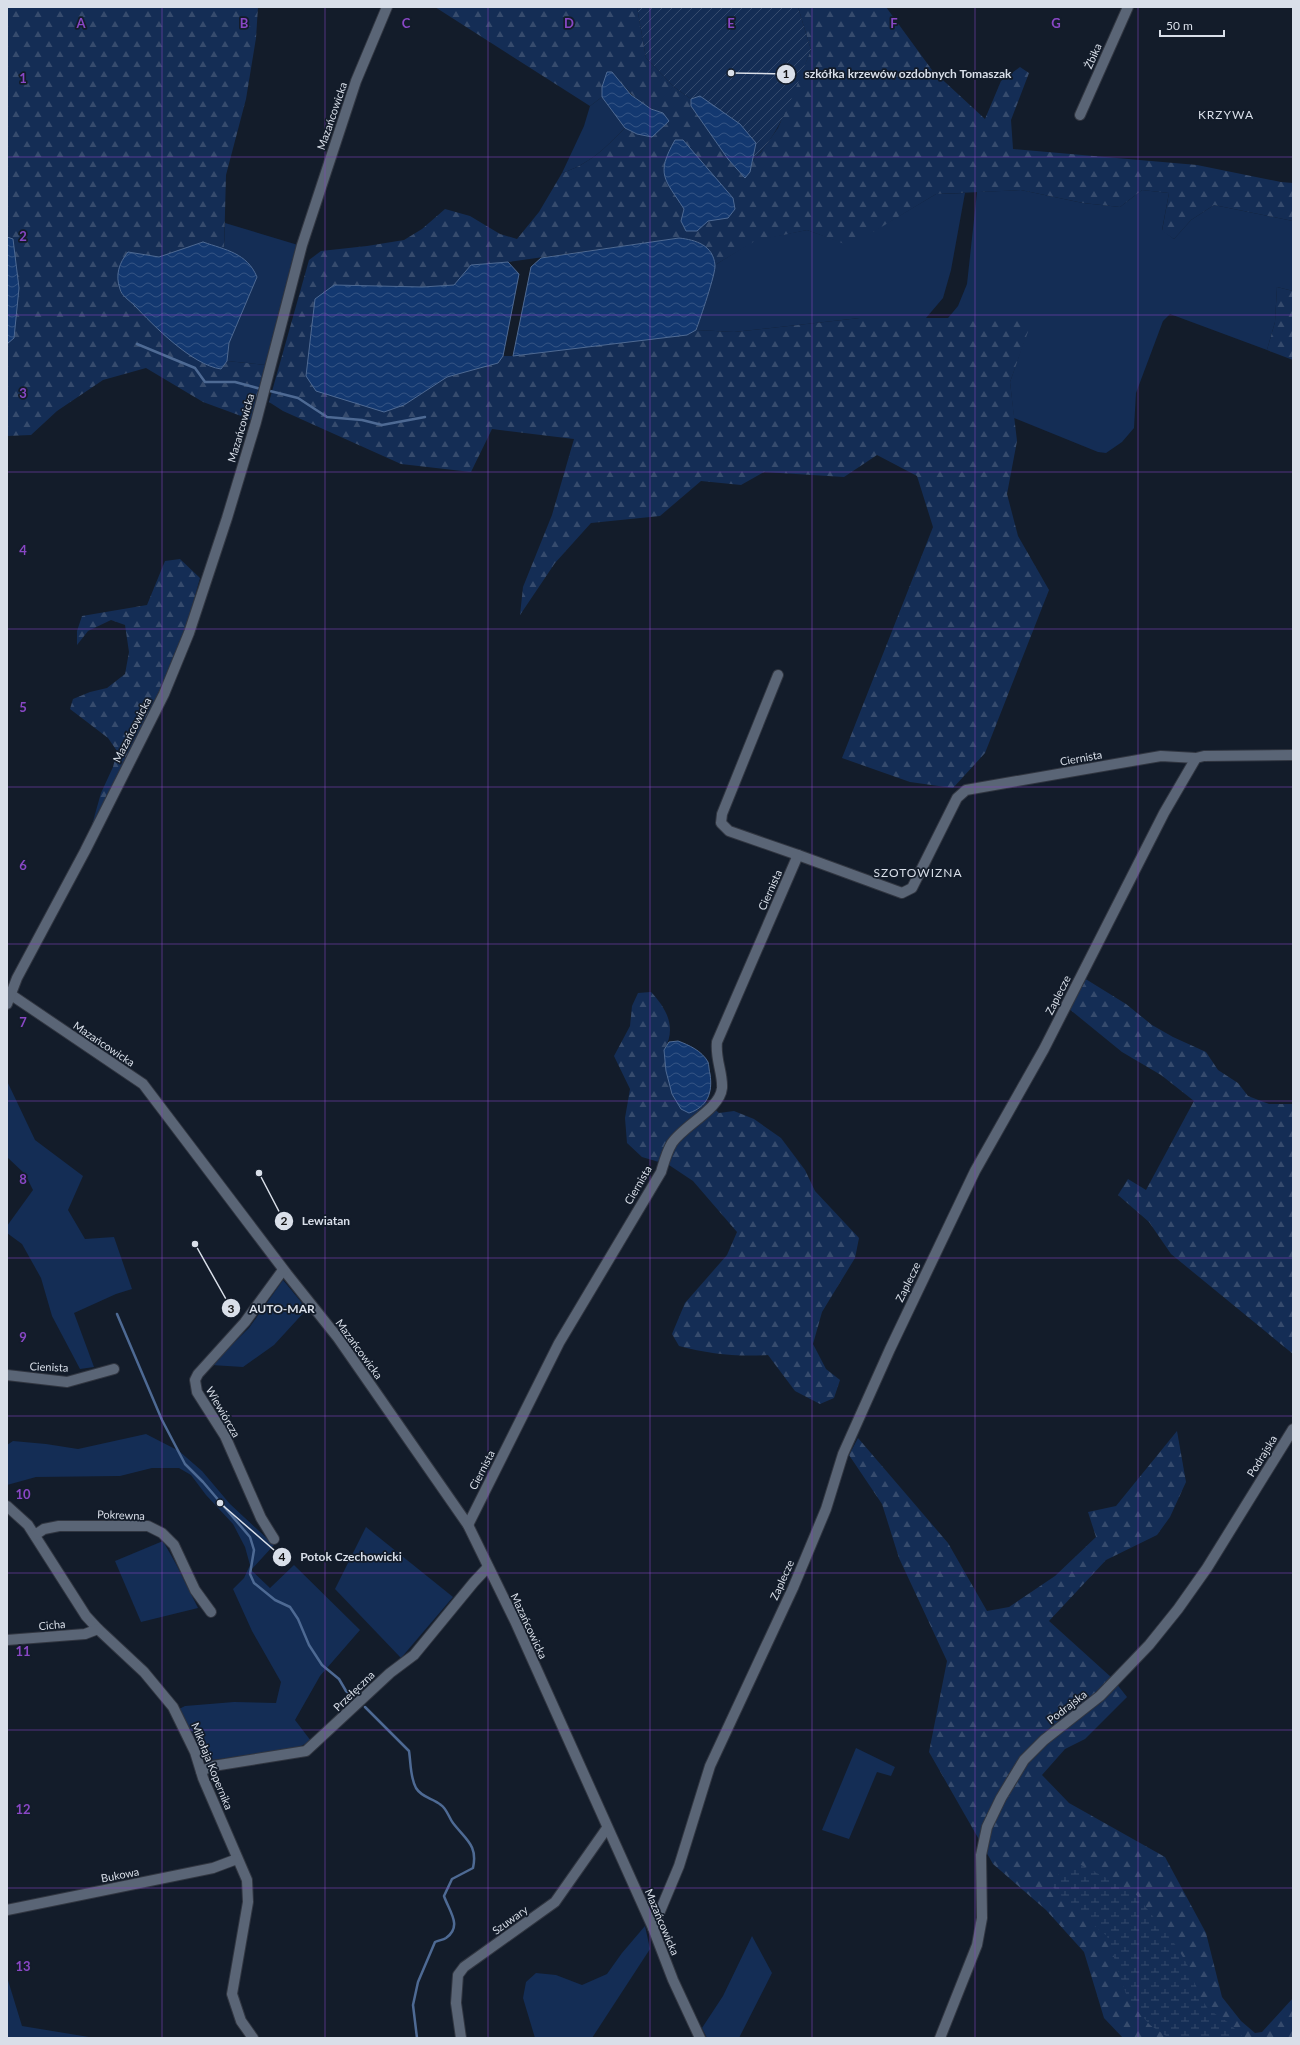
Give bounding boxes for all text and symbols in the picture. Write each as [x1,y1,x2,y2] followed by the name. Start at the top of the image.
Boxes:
[1160,12,1224,38] scale bar
[75,15,86,31] text: A
[240,15,249,31] text: B
[402,15,411,31] text: C
[564,15,574,31] text: D
[727,15,735,31] text: E
[890,15,898,31] text: F
[1051,15,1061,31] text: G
[1166,18,1193,33] text: 50 m
[1081,41,1104,71] street label: Żbika
[776,62,1020,86] callout: szkółka krzewów ozdobnych Tomaszak
[783,66,790,81] text: 1
[804,66,1012,81] text: szkółka krzewów ozdobnych Tomaszak
[19,70,27,86] text: 1
[314,80,349,152] street label: Mazańcowicka
[1198,107,1254,122] district label: KRZYWA
[19,228,27,244] text: 2
[19,385,27,401] text: 3
[224,392,257,464] street label: Mazańcowicka
[19,542,27,558] text: 4
[110,695,153,764] street label: Mazańcowicka
[19,699,27,715] text: 5
[1059,747,1103,768] street label: Ciernista
[19,857,27,873] text: 6
[873,865,963,880] district label: SZOTOWIZNA
[755,868,784,912] street label: Ciernista
[1042,973,1073,1017] street label: Zaplecze
[19,1014,27,1030] text: 7
[71,1018,137,1069] street label: Mazańcowicka
[621,1163,654,1207] street label: Ciernista
[19,1171,27,1187] text: 8
[274,1209,358,1233] callout: Lewiatan
[281,1213,288,1228] text: 2
[302,1213,350,1228] text: Lewiatan
[892,1260,923,1304] street label: Zaplecze
[221,1296,322,1320] callout: AUTO-MAR
[228,1301,235,1316] text: 3
[248,1301,315,1316] text: AUTO-MAR
[333,1316,386,1381] street label: Mazańcowicka
[19,1329,27,1345] text: 9
[29,1359,69,1374] street label: Cienista
[204,1384,243,1440] street label: Wiewiórcza
[1244,1433,1279,1479] street label: Podrajska
[466,1448,497,1492] street label: Ciernista
[15,1486,31,1502] text: 10
[97,1507,145,1522] street label: Pokrewna
[272,1545,410,1569] callout: Potok Czechowicki
[279,1549,286,1564] text: 4
[300,1549,402,1564] text: Potok Czechowicki
[767,1558,796,1602] street label: Zaplecze
[509,1591,550,1661] street label: Mazańcowicka
[38,1617,66,1632] street label: Cicha
[15,1643,31,1659] text: 11
[330,1668,377,1713] street label: Przełęczna
[1044,1687,1089,1726] street label: Podrajska
[189,1720,236,1811] street label: Mikołaja Kopernika
[15,1801,31,1817] text: 12
[100,1864,140,1885] street label: Bukowa
[643,1887,682,1957] street label: Mazańcowicka
[489,1902,530,1937] street label: Szuwary
[15,1958,31,1974] text: 13

